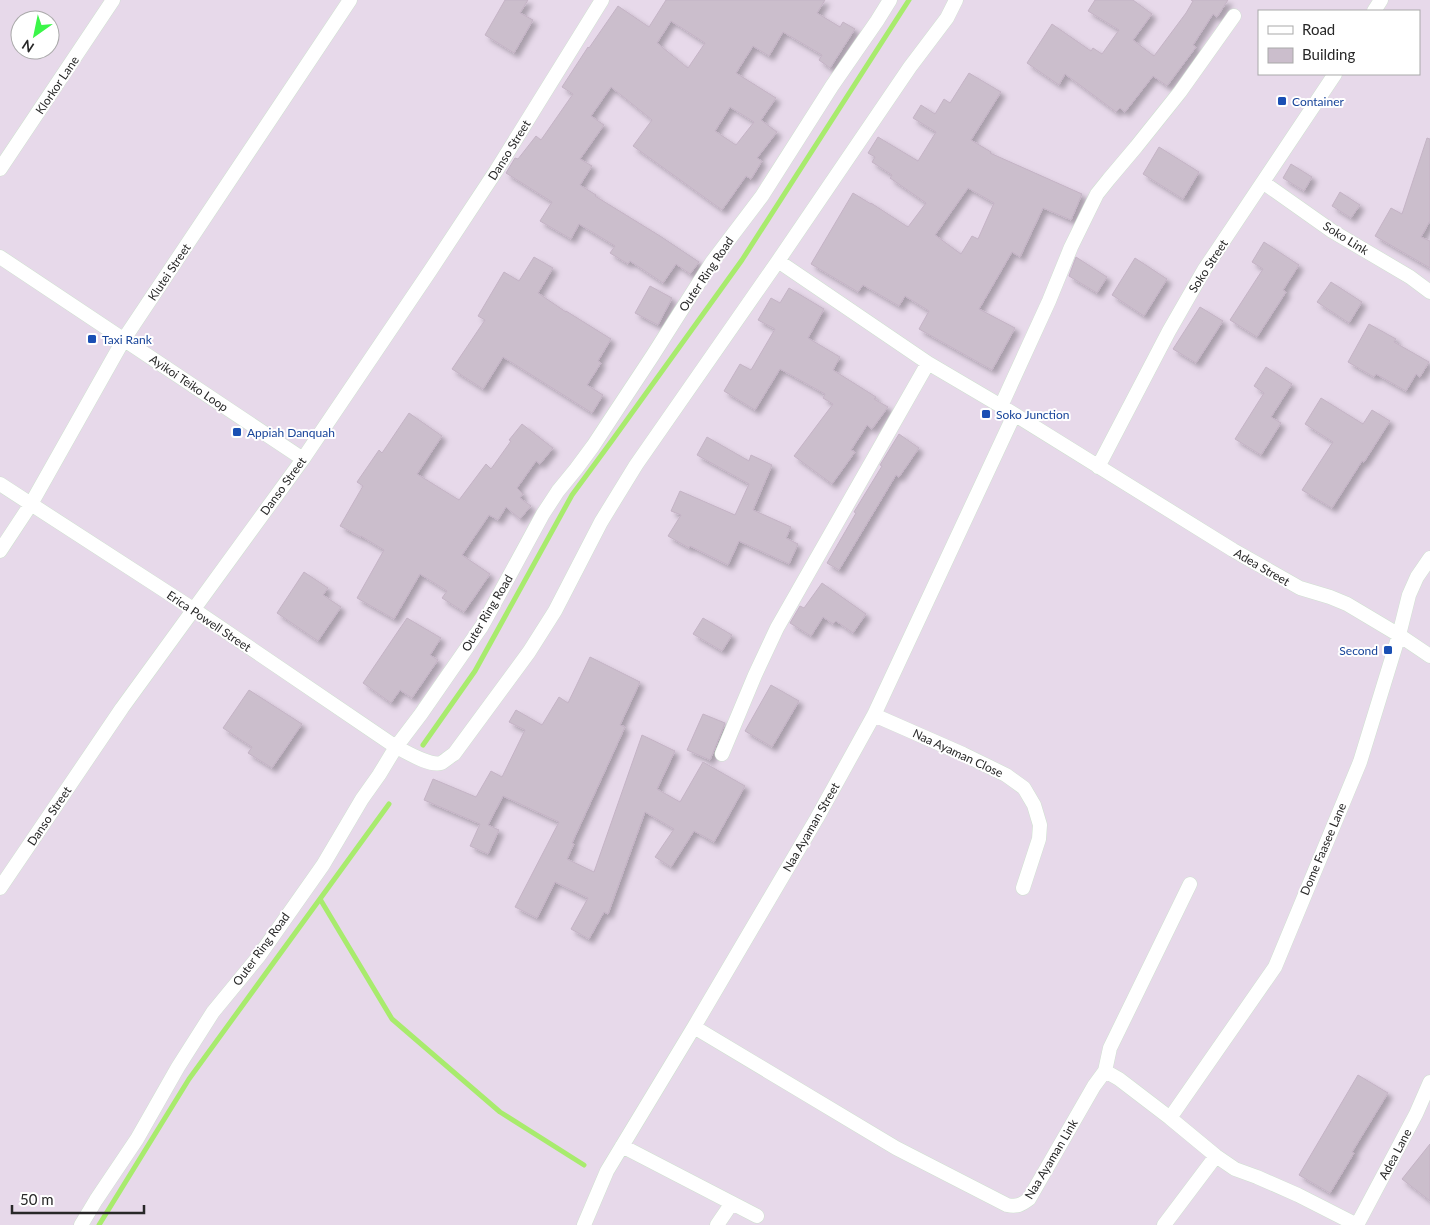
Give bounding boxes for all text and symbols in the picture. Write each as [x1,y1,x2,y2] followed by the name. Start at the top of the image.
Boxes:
[10,10,60,60] north arrow
[1258,10,1420,75] legend
[1302,20,1335,38] text: Road
[18,36,37,56] text: N
[1302,45,1355,63] text: Building
[32,53,82,117] street label: Klorkor Lane
[1292,94,1344,109] place label: Container
[1276,95,1288,107] marker: Container
[485,116,534,183] street label: Danso Street
[1321,218,1372,258] street label: Soko Link
[675,234,737,314] street label: Outer Ring Road
[1185,236,1231,295] street label: Soko Street
[144,240,194,303] street label: Klutei Street
[102,332,153,347] place label: Taxi Rank
[86,333,98,345] marker: Taxi Rank
[147,351,231,415] street label: Ayikoi Teiko Loop
[996,407,1069,422] place label: Soko Junction
[980,408,992,420] marker: Soko Junction
[247,425,335,440] place label: Appiah Danquah
[231,426,243,438] marker: Appiah Danquah
[257,453,310,518] street label: Danso Street
[1232,545,1293,589] street label: Adea Street
[458,572,516,654] street label: Outer Ring Road
[164,587,255,655] street label: Erica Powell Street
[1339,643,1378,658] place label: Second
[1382,644,1394,656] marker: Second
[910,725,1006,781] street label: Naa Ayaman Close
[779,779,843,874] street label: Naa Ayaman Street
[24,783,75,849] street label: Danso Street
[1297,800,1349,898] street label: Dome Faasee Lane
[229,909,293,989] street label: Outer Ring Road
[1021,1116,1081,1202] street label: Naa Ayaman Link
[1375,1126,1415,1182] street label: Adea Lane
[12,1182,145,1214] scale bar
[20,1190,54,1208] text: 50 m

